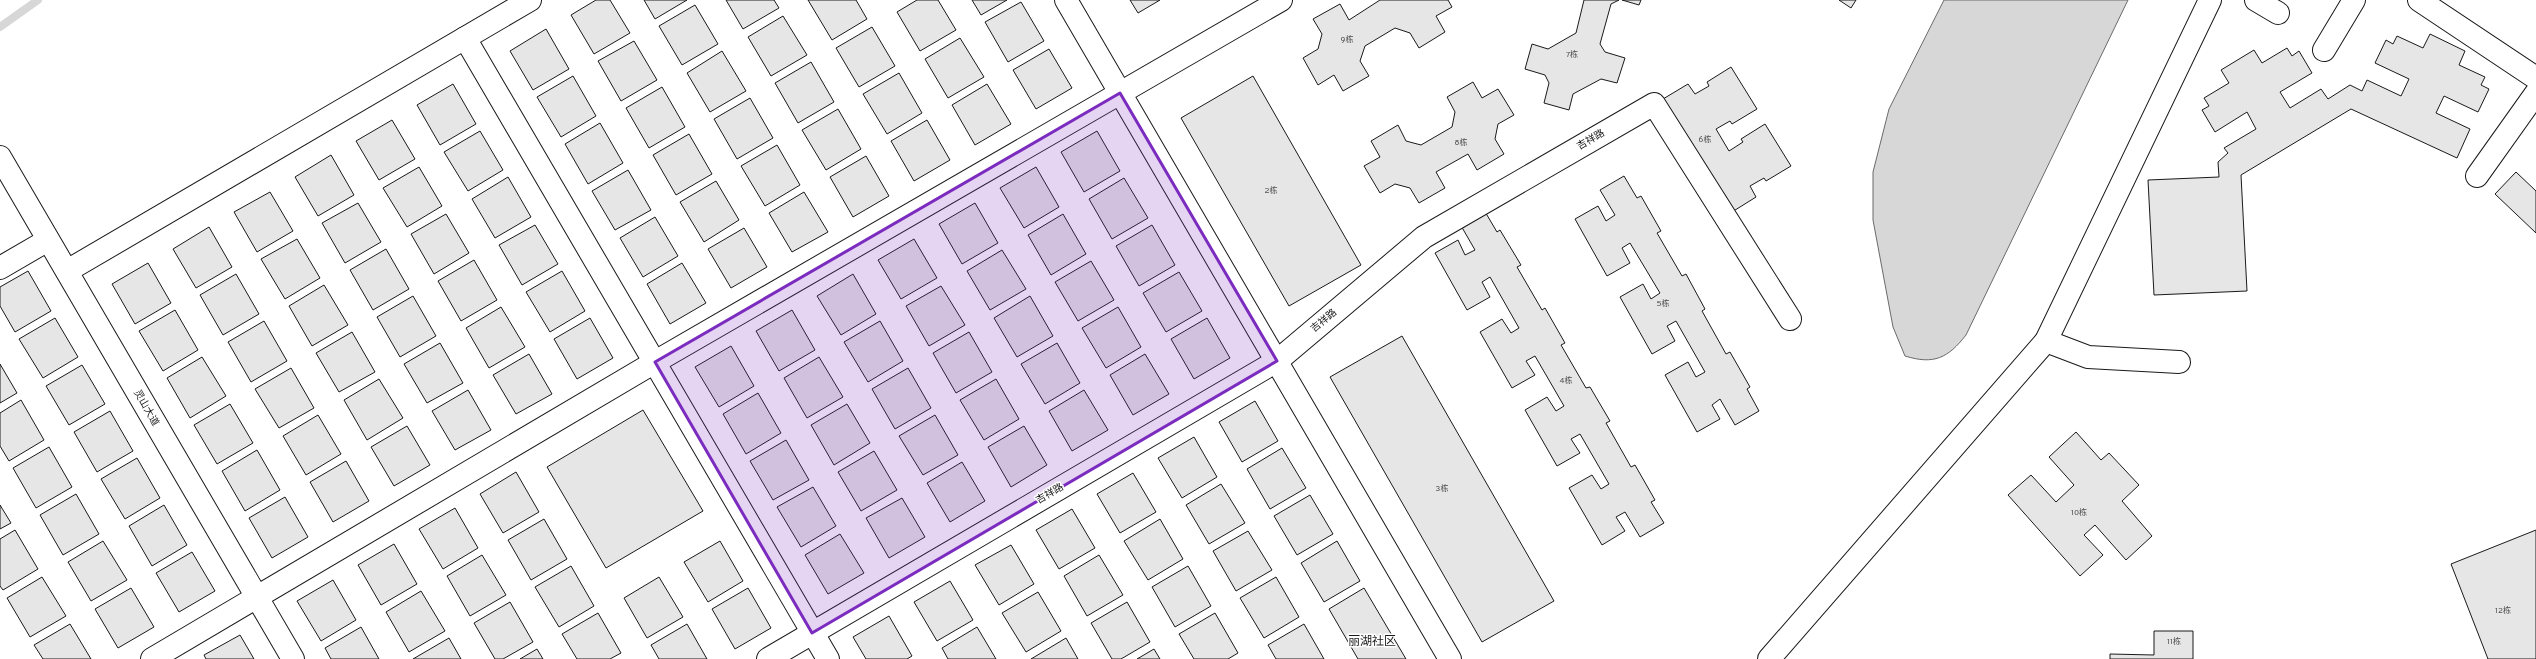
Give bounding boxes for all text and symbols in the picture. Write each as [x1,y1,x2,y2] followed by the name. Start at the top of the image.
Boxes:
[1341,34,1353,45] house number: 9栋
[1566,49,1578,60] house number: 7栋
[1575,127,1607,153] street label: 吉祥路
[1699,134,1711,145] house number: 6栋
[1455,137,1467,148] house number: 8栋
[1265,185,1277,196] house number: 2栋
[1657,298,1669,309] house number: 5栋
[1308,306,1340,336] street label: 吉祥路
[1560,375,1572,386] house number: 4栋
[130,387,162,429] street label: 灵山大道
[1034,481,1066,507] street label: 吉祥路
[1436,483,1448,494] house number: 3栋
[2071,507,2087,518] house number: 10栋
[2495,605,2511,616] house number: 12栋
[1348,634,1396,650] district label: 丽湖社区
[2167,636,2181,647] house number: 11栋

